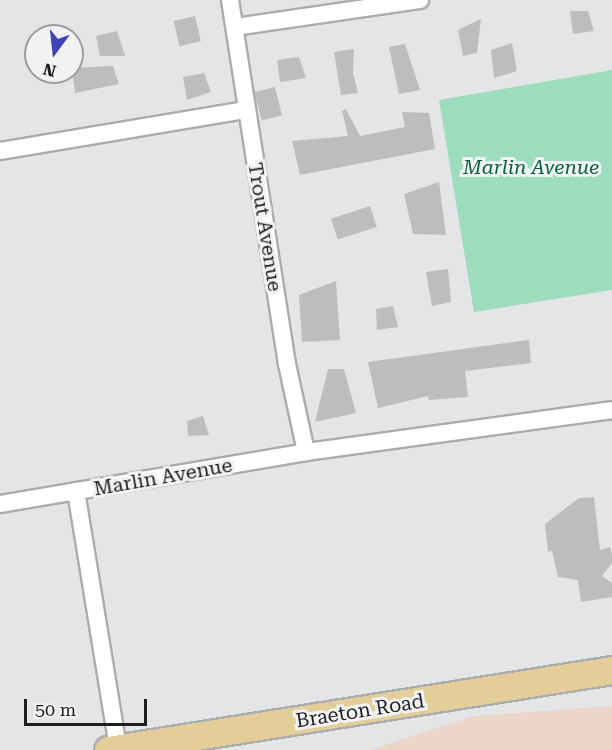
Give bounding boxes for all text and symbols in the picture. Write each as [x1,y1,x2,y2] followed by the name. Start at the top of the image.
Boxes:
[24,24,84,84] north arrow
[41,59,58,81] text: N
[463,155,599,179] park label: Marlin Avenue
[243,161,287,293] street label: Trout Avenue
[92,453,234,501] street label: Marlin Avenue
[27,687,150,725] scale bar
[294,689,426,733] street label: Braeton Road
[35,699,76,720] text: 50 m

